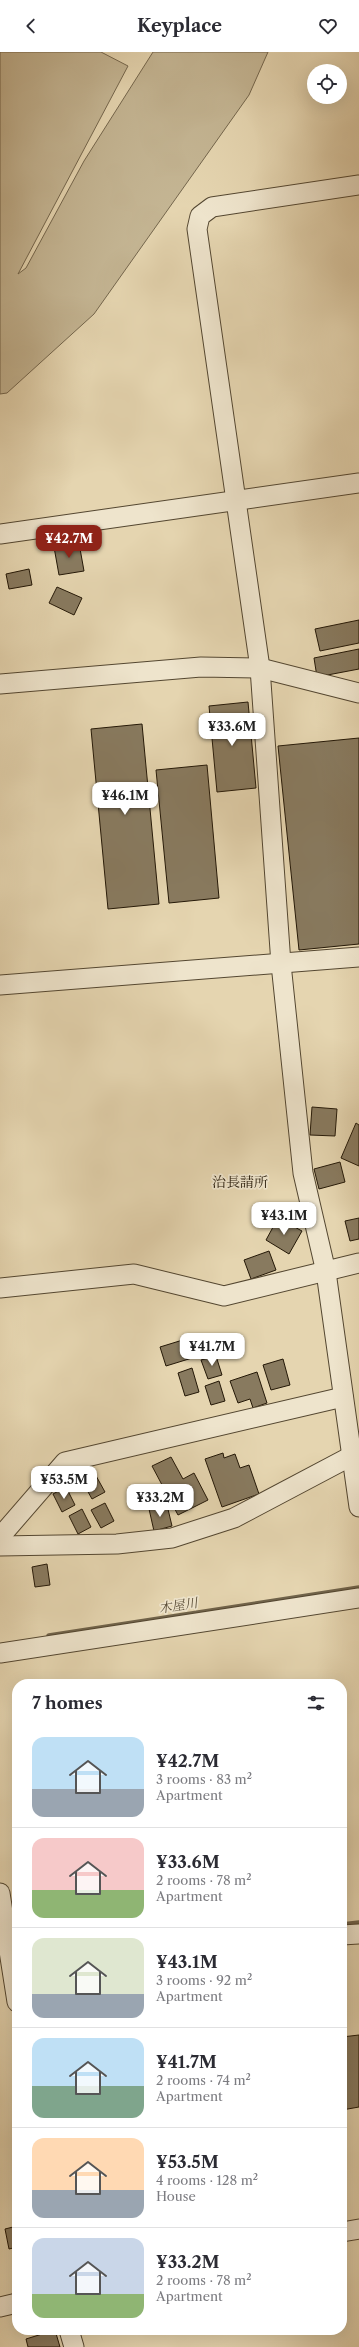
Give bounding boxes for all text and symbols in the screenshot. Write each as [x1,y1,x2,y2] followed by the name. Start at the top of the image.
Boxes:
[20,15,42,37] icon: back
[137,15,222,37] text: Keyplace
[317,15,339,37] icon: heart
[307,64,347,104] map controls
[307,64,347,104] button: locate
[36,525,102,559] pin: ¥42.7M
[45,530,93,546] text: ¥42.7M
[199,713,265,747] pin: ¥33.6M
[208,718,256,734] text: ¥33.6M
[92,782,158,816] pin: ¥46.1M
[101,787,149,803] text: ¥46.1M
[212,1173,268,1191] district label: 治長請所
[251,1202,317,1236] pin: ¥43.1M
[260,1207,308,1223] text: ¥43.1M
[179,1333,245,1367] pin: ¥41.7M
[189,1338,235,1354] text: ¥41.7M
[31,1466,97,1500] pin: ¥53.5M
[40,1471,88,1487] text: ¥53.5M
[127,1484,193,1518] pin: ¥33.2M
[136,1489,184,1505] text: ¥33.2M
[157,1594,200,1616] water label: 木屋川
[305,1692,327,1714] icon: filters
[32,1693,103,1713] text: 7 homes
[156,1751,219,1771] text: ¥42.7M
[64,1753,112,1801] icon: home
[156,1771,252,1787] text: 3 rooms · 83 m²
[156,1787,223,1803] text: Apartment
[156,1852,220,1872] text: ¥33.6M
[64,1854,112,1902] icon: home
[156,1872,252,1888] text: 2 rooms · 78 m²
[156,1888,223,1904] text: Apartment
[156,1952,218,1972] text: ¥43.1M
[64,1954,112,2002] icon: home
[156,1972,252,1988] text: 3 rooms · 92 m²
[156,1988,223,2004] text: Apartment
[156,2052,217,2072] text: ¥41.7M
[64,2054,112,2102] icon: home
[156,2072,251,2088] text: 2 rooms · 74 m²
[156,2088,223,2104] text: Apartment
[156,2152,219,2172] text: ¥53.5M
[64,2154,112,2202] icon: home
[156,2172,258,2188] text: 4 rooms · 128 m²
[156,2188,196,2204] text: House
[156,2252,220,2272] text: ¥33.2M
[64,2254,112,2302] icon: home
[156,2272,252,2288] text: 2 rooms · 78 m²
[156,2288,223,2304] text: Apartment

